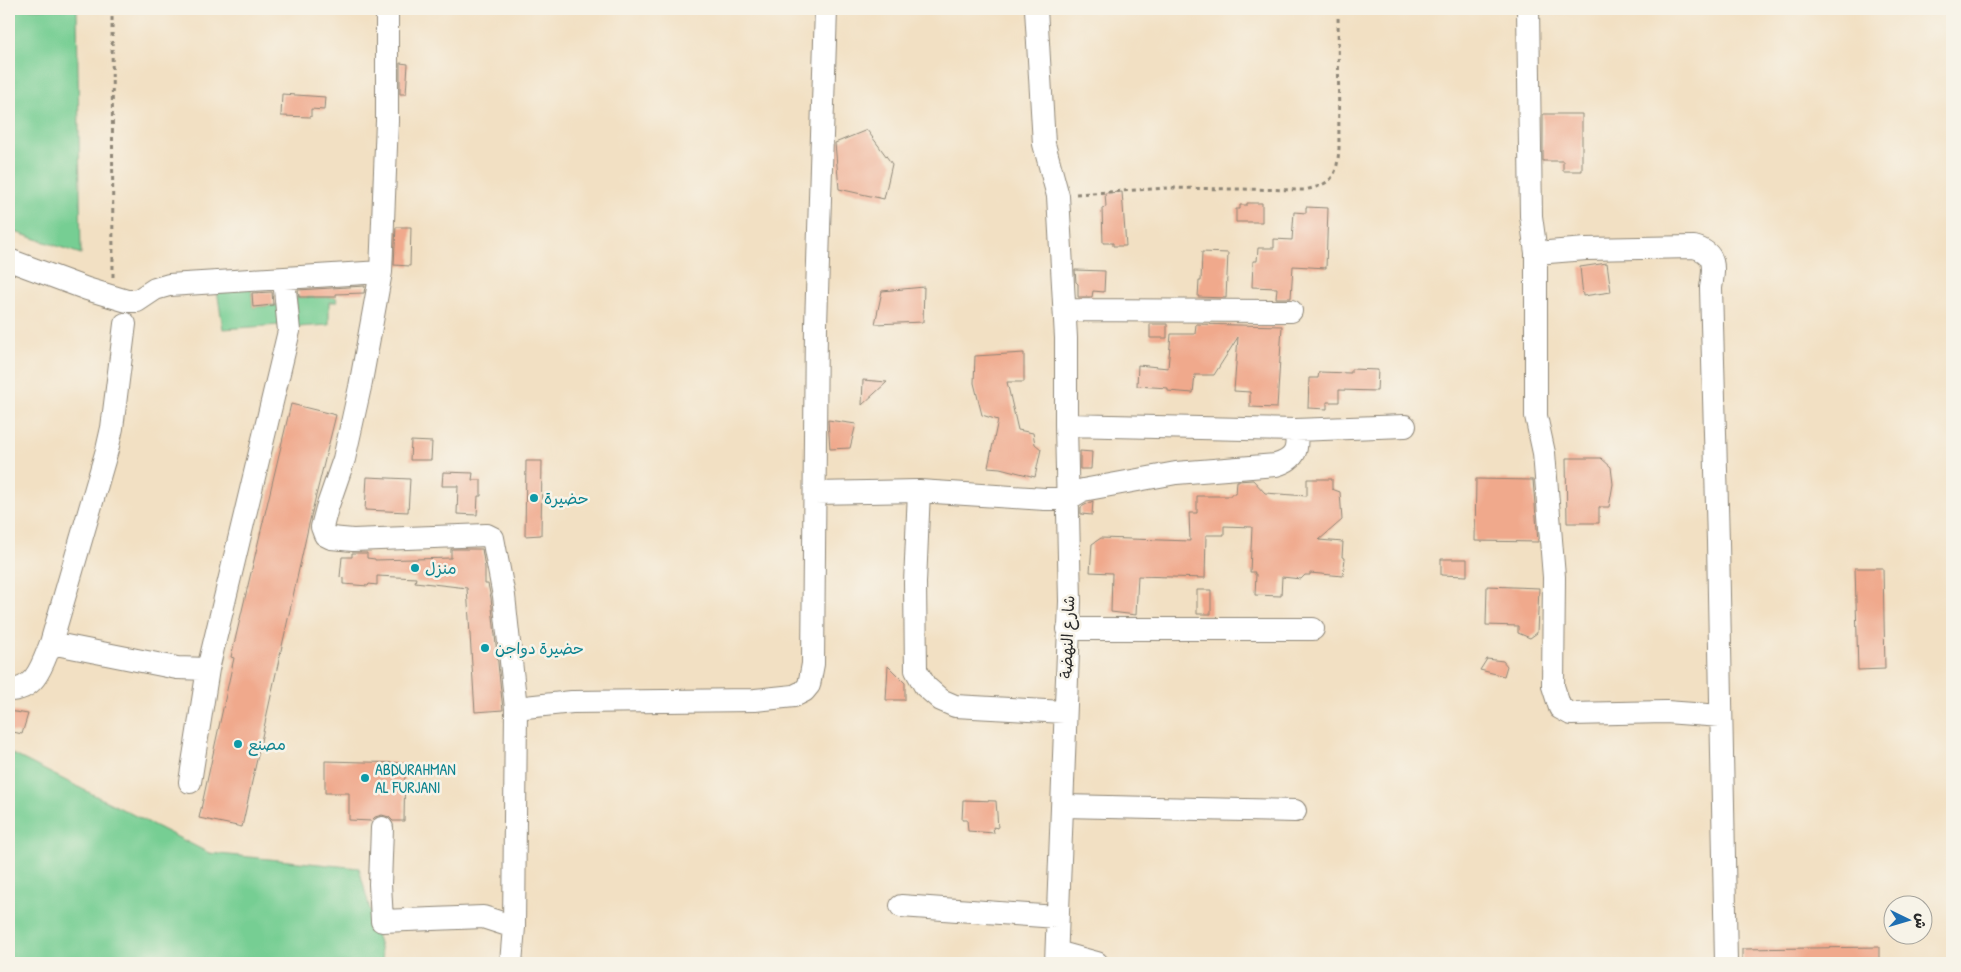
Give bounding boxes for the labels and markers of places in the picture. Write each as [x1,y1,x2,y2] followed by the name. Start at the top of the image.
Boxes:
[544,487,589,509] place label: حضيرة
[528,492,540,504] marker: حضيرة
[425,557,457,579] place label: منزل
[409,562,421,574] marker: منزل
[495,637,584,659] place label: حضيرة دواجن
[479,642,491,654] marker: حضيرة دواجن
[248,733,286,756] place label: مصنع
[232,738,244,750] marker: مصنع
[375,758,456,798] place label: ABDURAHMAN AL FURJANI
[359,772,371,784] marker: ABDURAHMAN AL FURJANI

